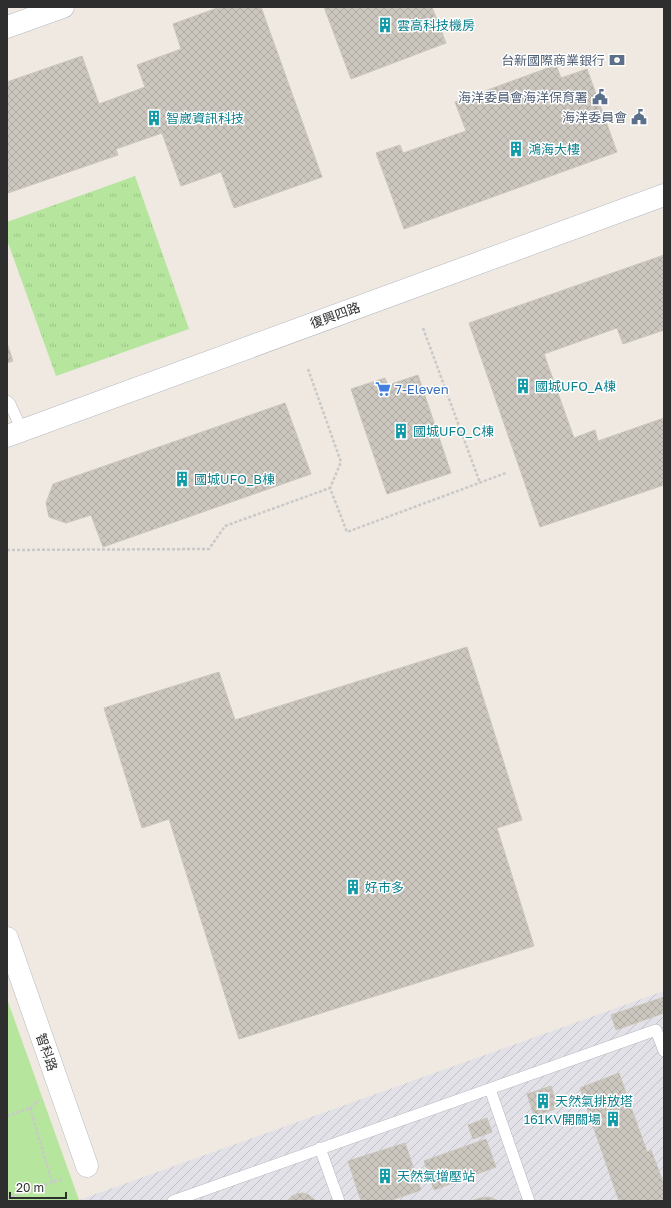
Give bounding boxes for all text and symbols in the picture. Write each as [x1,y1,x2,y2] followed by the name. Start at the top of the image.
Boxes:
[376,16,394,34] building icon: 雲高科技機房
[397,17,475,33] place label: 雲高科技機房
[608,51,626,69] bank icon: 台新國際商業銀行
[501,52,605,68] place label: 台新國際商業銀行
[591,88,609,106] public building icon: 海洋委員會海洋保育署
[458,89,588,105] place label: 海洋委員會海洋保育署
[630,108,648,126] public building icon: 海洋委員會
[145,109,163,127] building icon: 智崴資訊科技
[562,109,627,125] place label: 海洋委員會
[166,110,244,126] place label: 智崴資訊科技
[507,140,525,158] building icon: 鴻海大樓
[528,141,580,157] place label: 鴻海大樓
[308,299,362,331] street label: 復興四路
[514,377,532,395] building icon: 國城UFO_A棟
[535,378,616,394] place label: 國城UFO_A棟
[374,380,392,398] supermarket icon: 7-Eleven
[395,381,449,397] place label: 7-Eleven
[392,422,410,440] building icon: 國城UFO_C棟
[413,423,494,439] place label: 國城UFO_C棟
[173,470,191,488] building icon: 國城UFO_B棟
[194,471,275,487] place label: 國城UFO_B棟
[344,878,362,896] building icon: 好市多
[365,879,404,895] place label: 好市多
[33,1031,61,1073] street label: 智科路
[534,1092,552,1110] building icon: 天然氣排放塔
[555,1093,633,1109] place label: 天然氣排放塔
[604,1110,622,1128] building icon: 161KV開關場
[524,1111,601,1127] place label: 161KV開關場
[376,1167,394,1185] building icon: 天然氣增壓站
[397,1168,475,1184] place label: 天然氣增壓站
[10,1174,66,1200] scale bar
[16,1180,44,1195] text: 20 m

